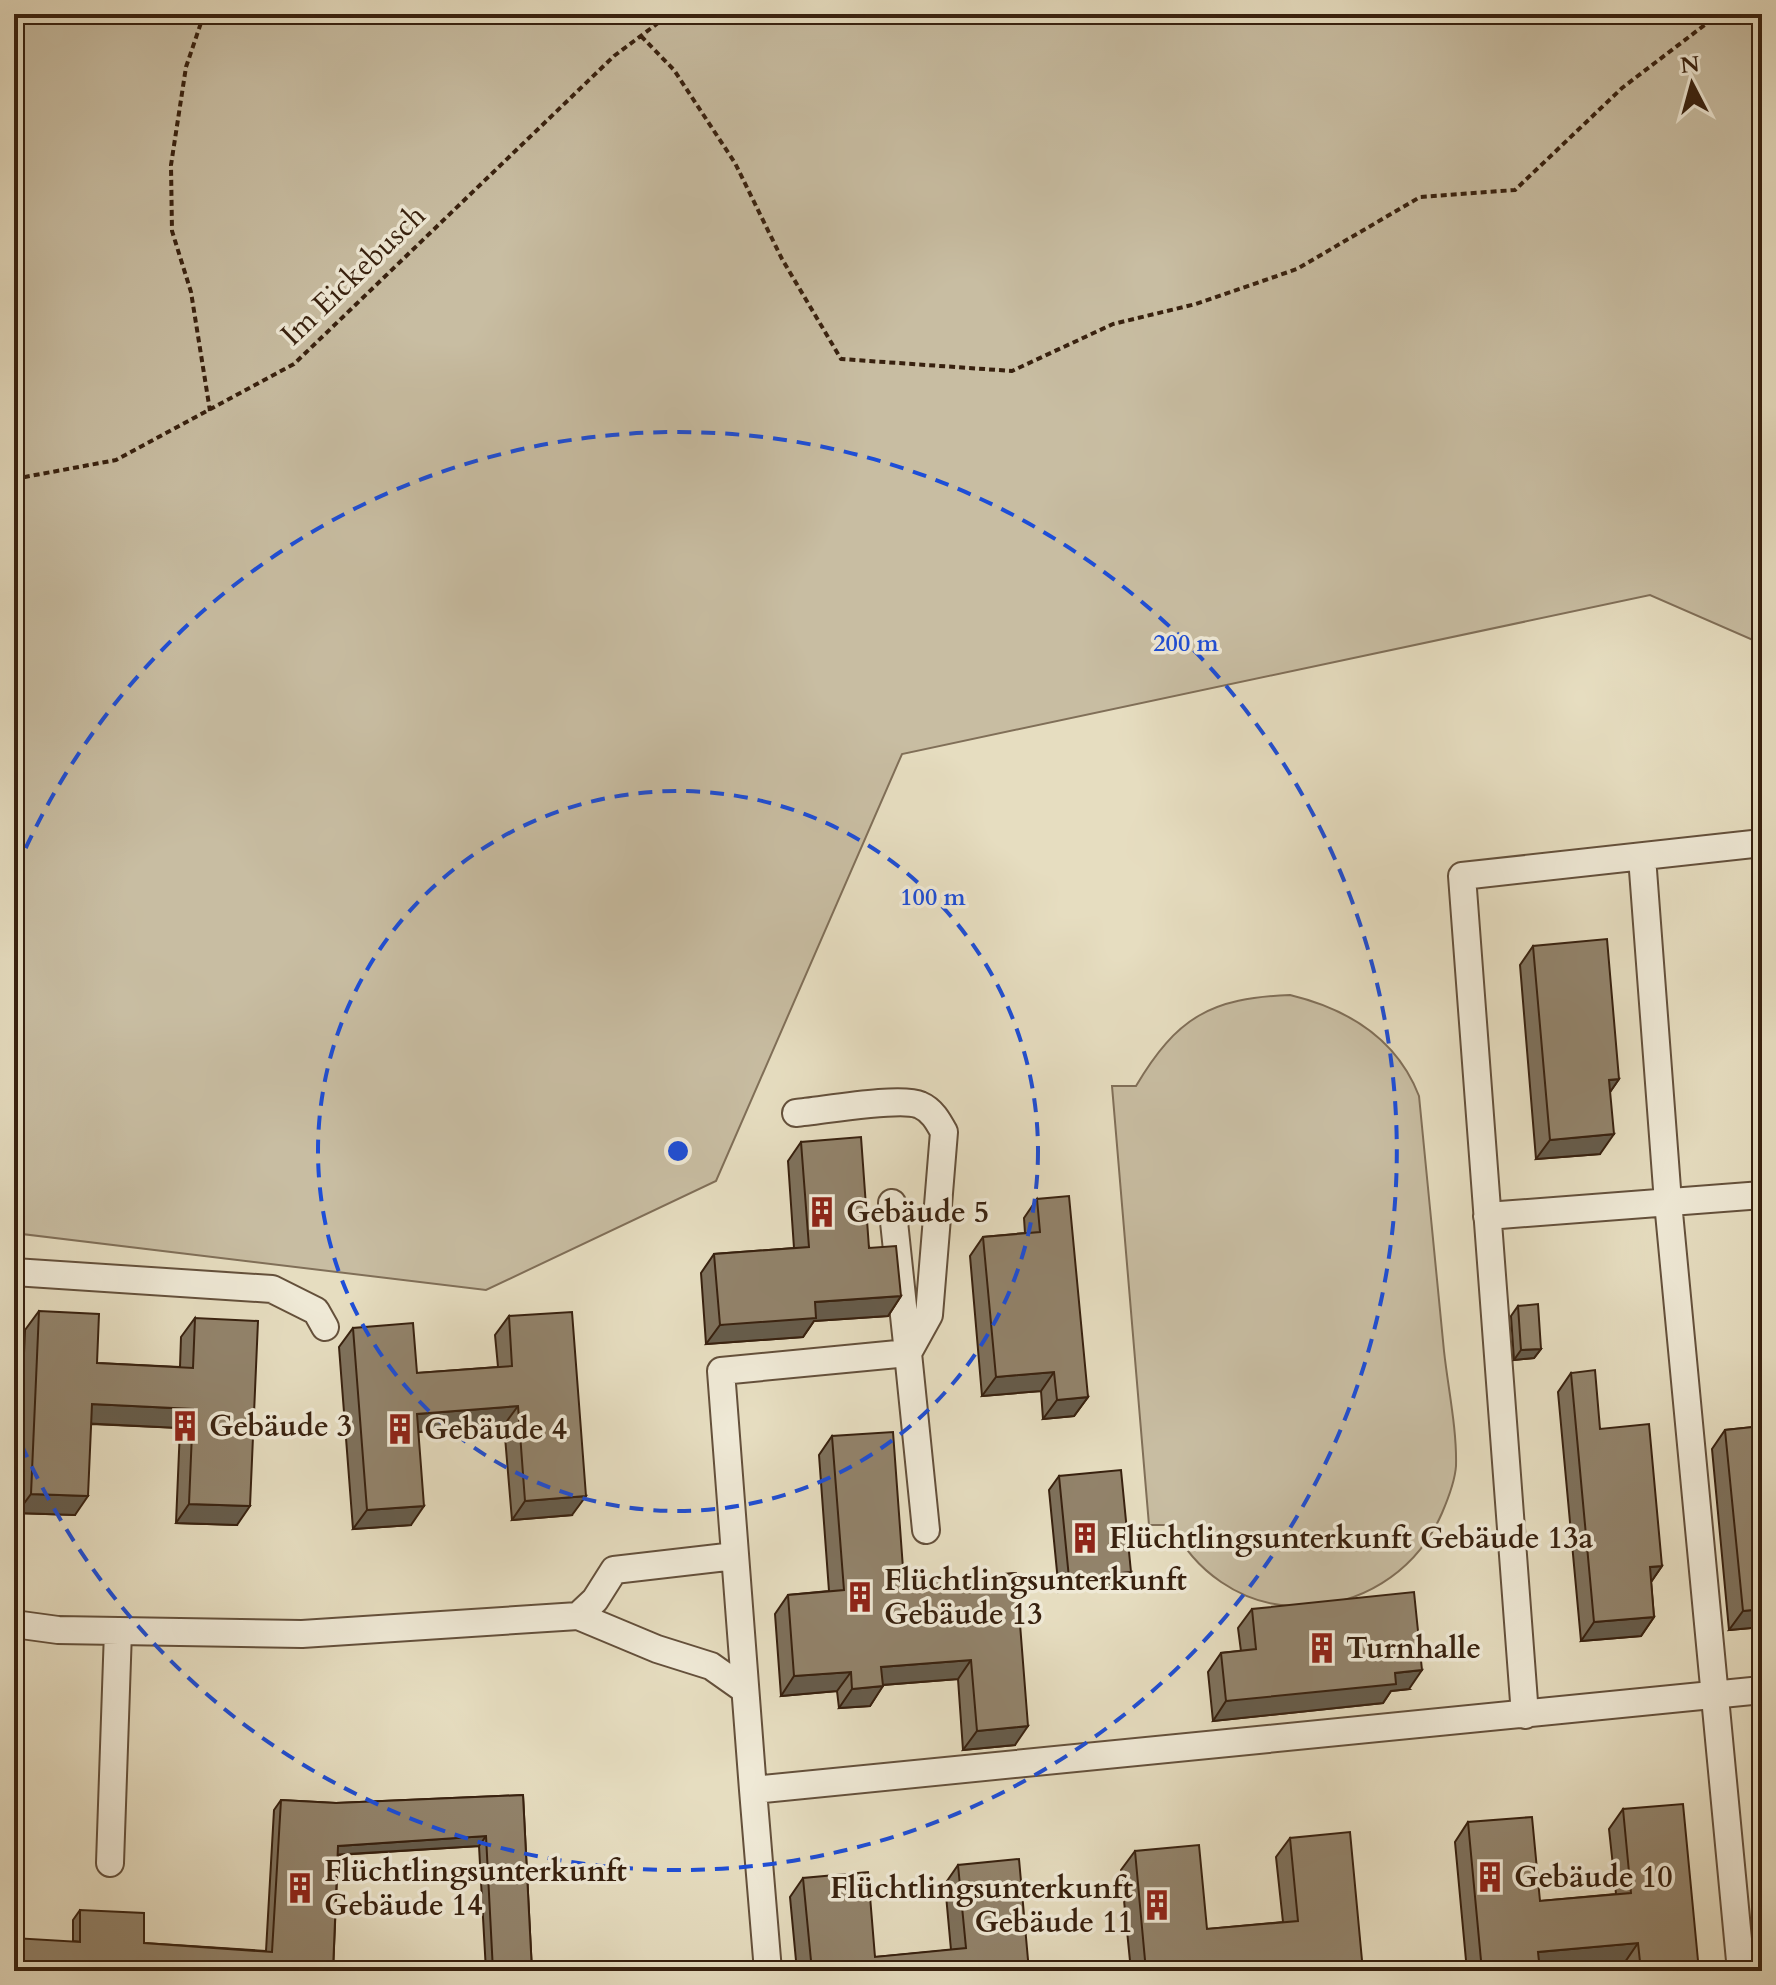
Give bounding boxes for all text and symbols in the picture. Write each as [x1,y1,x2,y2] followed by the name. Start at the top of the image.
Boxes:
[1652,44,1732,124] north arrow
[1679,49,1701,81] text: N
[272,195,435,355] street label: Im Eickebusch
[1153,627,1220,660] text: 200 m
[900,881,967,914] text: 100 m
[664,1137,692,1165] centre of rings
[846,1192,989,1233] place label: Gebäude 5
[805,1195,839,1229] building icon: Gebäude 5
[209,1406,352,1447] place label: Gebäude 3
[168,1409,202,1443] building icon: Gebäude 3
[424,1409,567,1450] place label: Gebäude 4
[383,1412,417,1446] building icon: Gebäude 4
[1109,1518,1593,1559] place label: Flüchtlingsunterkunft Gebäude 13a
[1068,1521,1102,1555] building icon: Flüchtlingsunterkunft Gebäude 13a
[884,1560,1187,1635] place label: Flüchtlingsunterkunft Gebäude 13
[843,1580,877,1614] building icon: Flüchtlingsunterkunft Gebäude 13
[1346,1628,1481,1669] place label: Turnhalle
[1305,1631,1339,1665] building icon: Turnhalle
[324,1851,627,1926] place label: Flüchtlingsunterkunft Gebäude 14
[1514,1857,1673,1898] place label: Gebäude 10
[1473,1860,1507,1894] building icon: Gebäude 10
[830,1868,1133,1943] place label: Flüchtlingsunterkunft Gebäude 11
[283,1871,317,1905] building icon: Flüchtlingsunterkunft Gebäude 14
[1140,1888,1174,1922] building icon: Flüchtlingsunterkunft Gebäude 11

